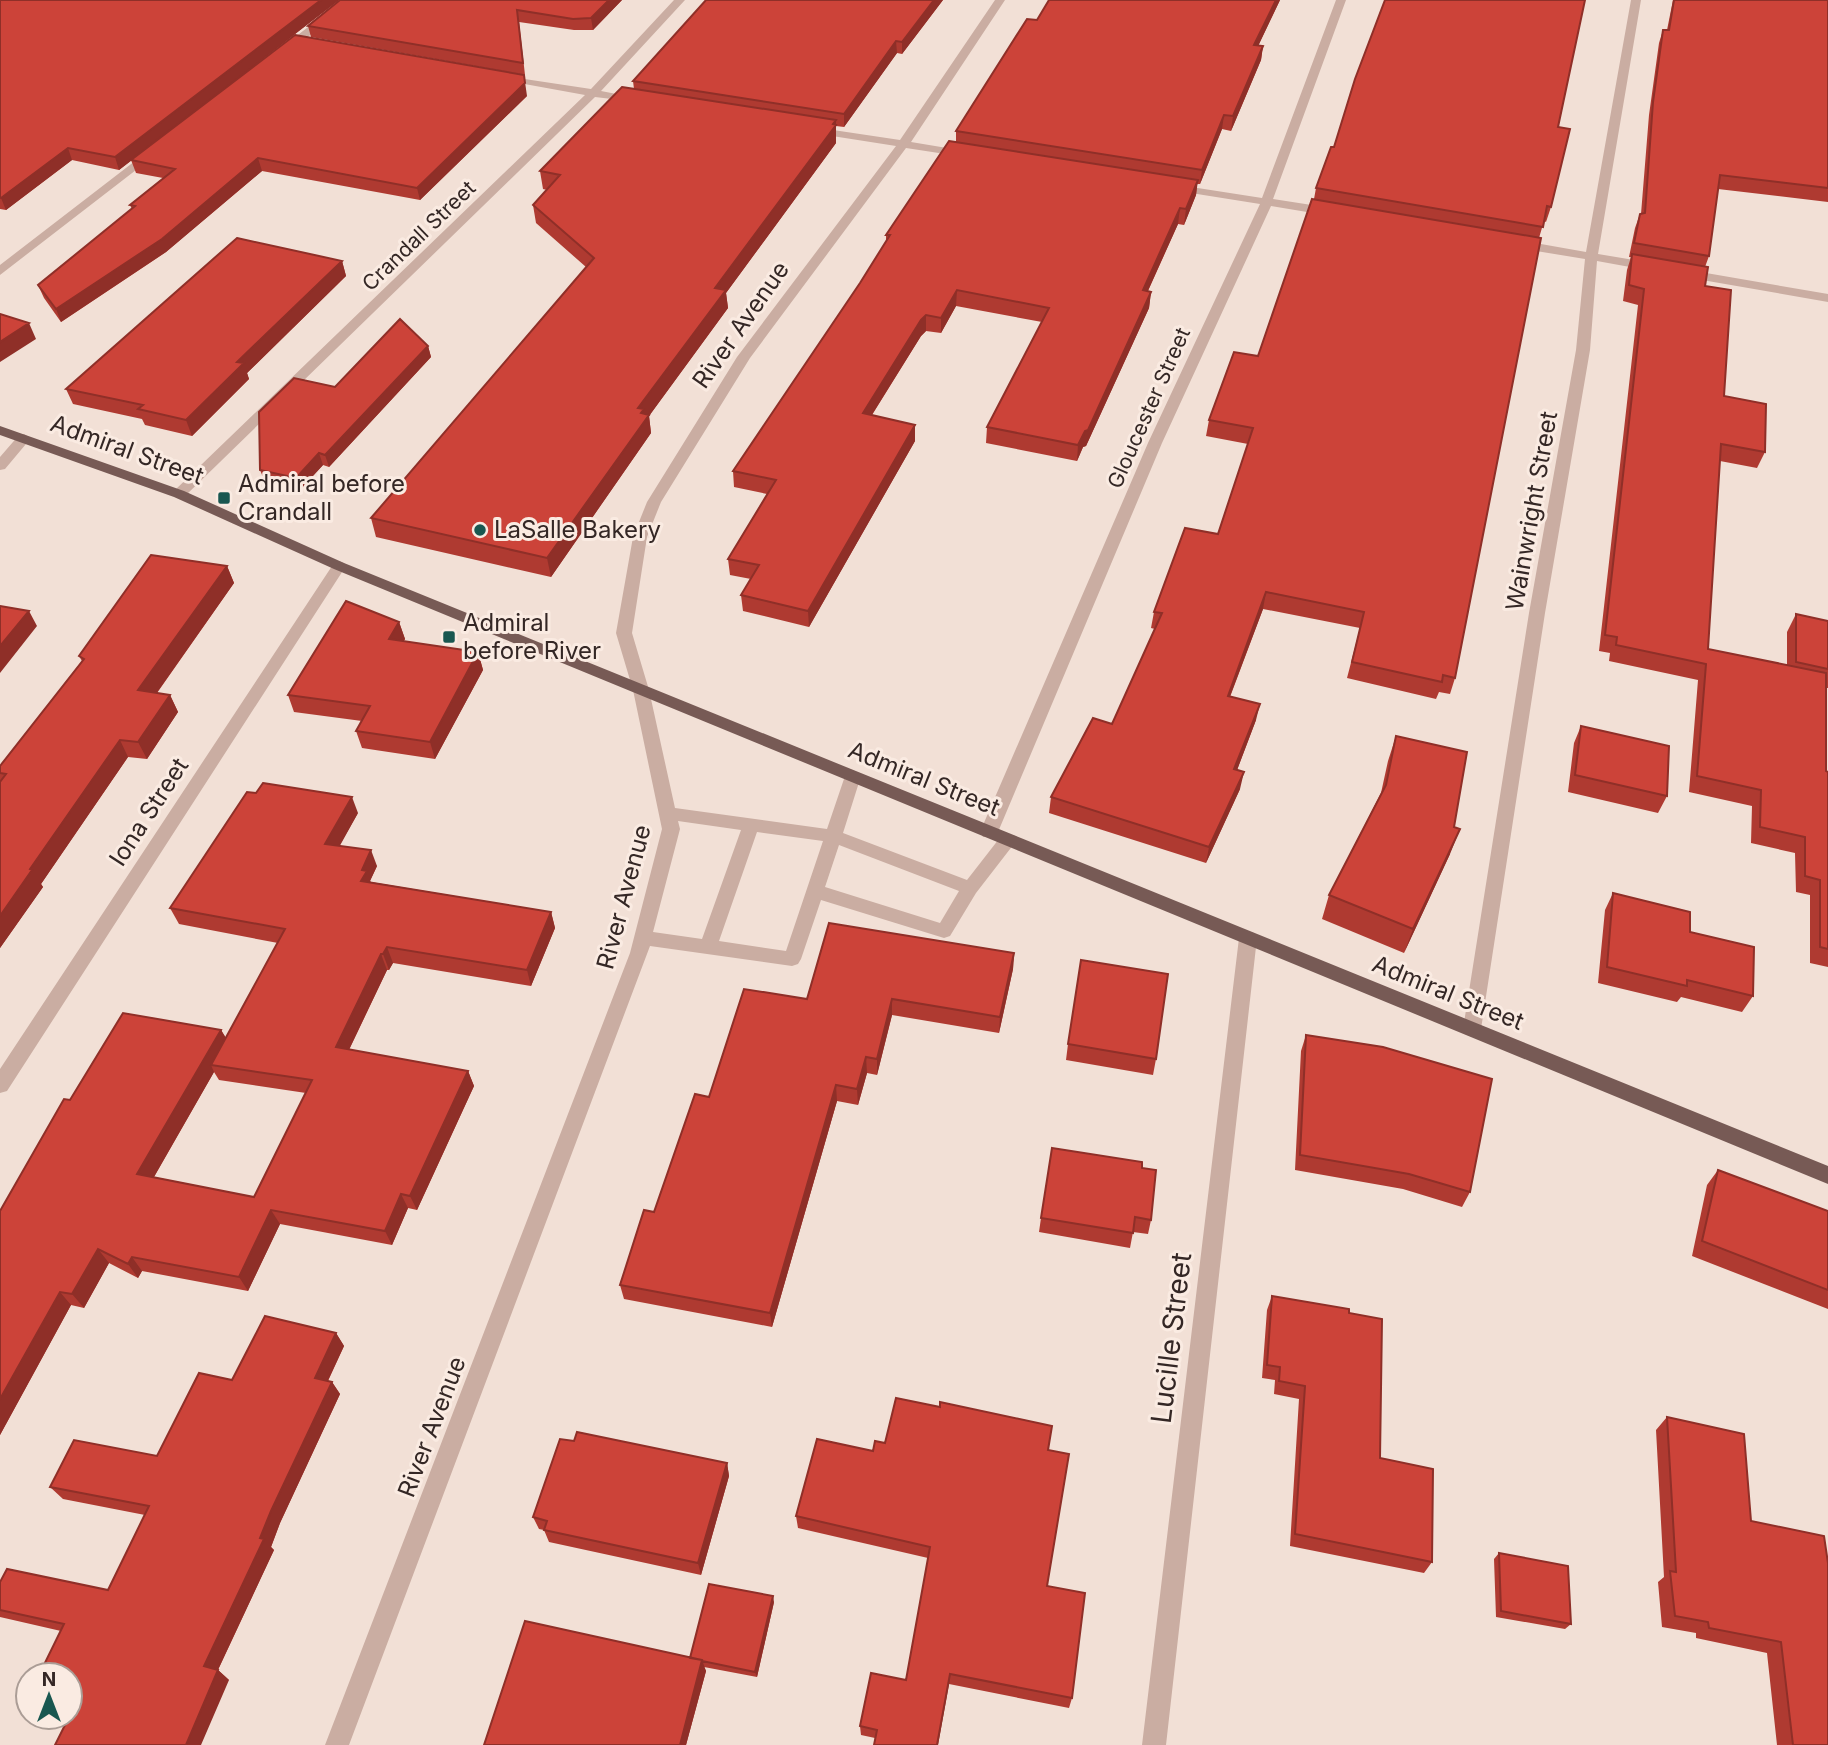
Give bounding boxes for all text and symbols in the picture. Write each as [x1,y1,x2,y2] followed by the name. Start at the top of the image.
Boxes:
[357,175,480,296] street label: Crandall Street
[686,256,795,394] street label: River Avenue
[1102,324,1195,492] street label: Gloucester Street
[47,408,208,491] street label: Admiral Street
[1500,409,1563,613] street label: Wainwright Street
[238,469,405,526] place label: Admiral before Crandall
[216,490,232,506] marker: Admiral before Crandall
[494,515,661,544] place label: LaSalle Bakery
[472,522,488,538] marker: LaSalle Bakery
[463,608,601,665] place label: Admiral before River
[441,629,457,645] marker: Admiral before River
[844,735,1004,822] street label: Admiral Street
[103,752,194,871] street label: Iona Street
[590,821,657,972] street label: River Avenue
[1368,949,1528,1036] street label: Admiral Street
[1144,1251,1198,1425] street label: Lucille Street
[391,1352,472,1501] street label: River Avenue
[14,1661,84,1731] north arrow
[42,1668,56,1691] text: N

